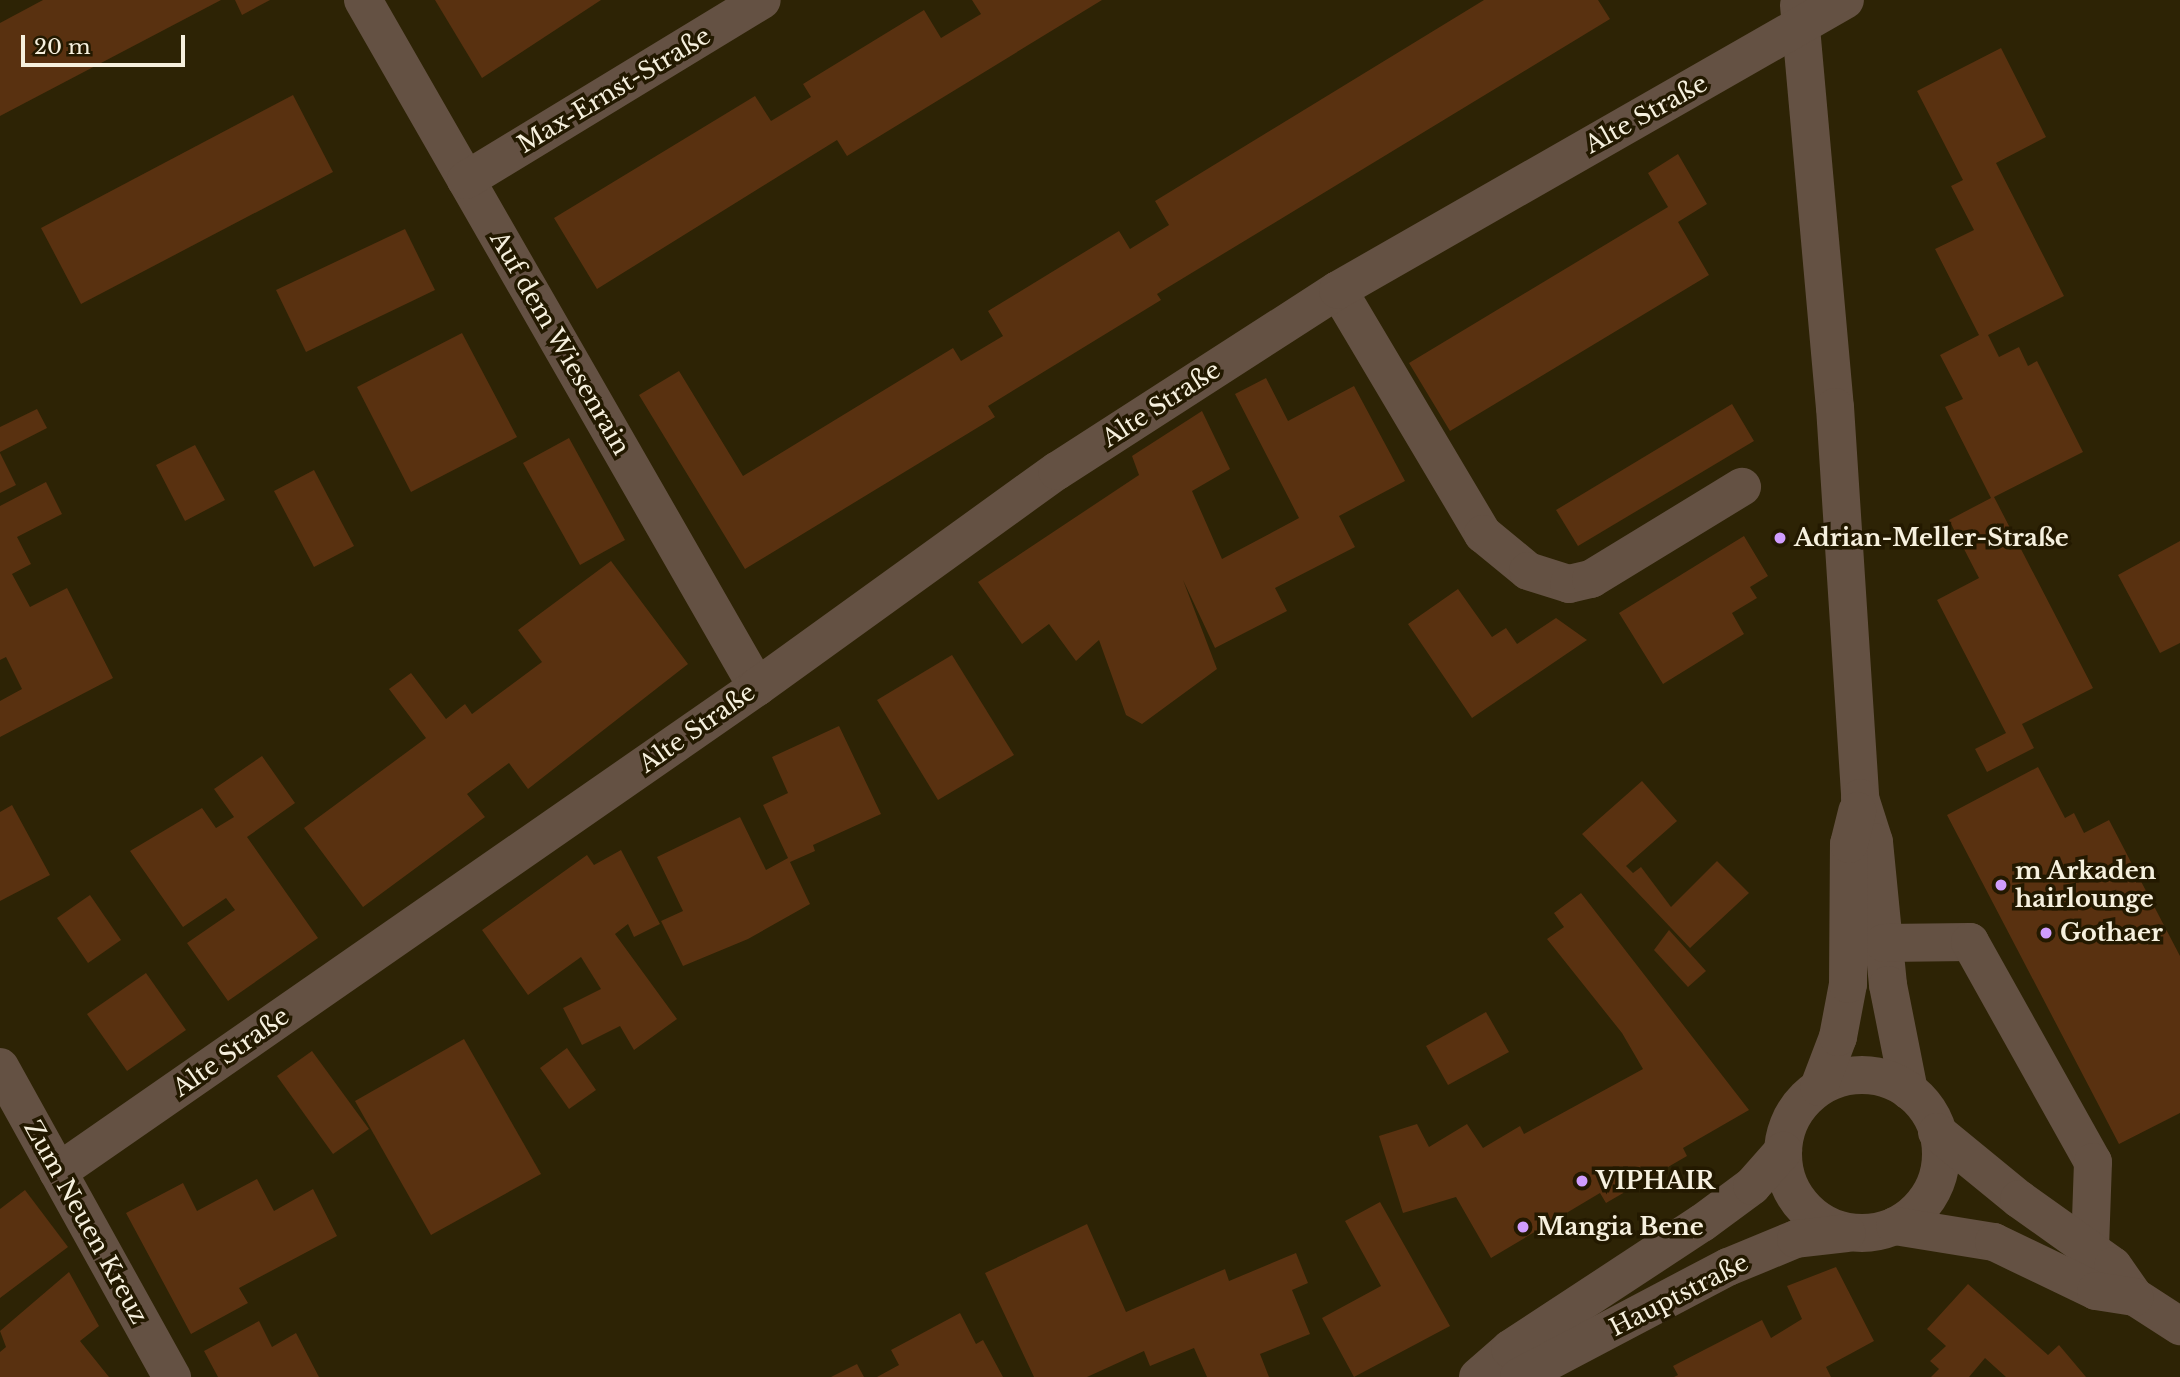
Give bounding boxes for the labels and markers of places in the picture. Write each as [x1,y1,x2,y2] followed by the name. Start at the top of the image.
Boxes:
[1794,524,2069,552] place label: Adrian-Meller-Straße
[1772,530,1788,546] marker: Adrian-Meller-Straße
[2015,857,2157,913] place label: m Arkaden hairlounge
[1993,877,2009,893] marker: m Arkaden hairlounge
[2060,919,2163,947] place label: Gothaer
[2038,925,2054,941] marker: Gothaer
[1596,1167,1715,1195] place label: VIPHAIR
[1574,1173,1590,1189] marker: VIPHAIR
[1537,1213,1704,1241] place label: Mangia Bene
[1515,1219,1531,1235] marker: Mangia Bene

